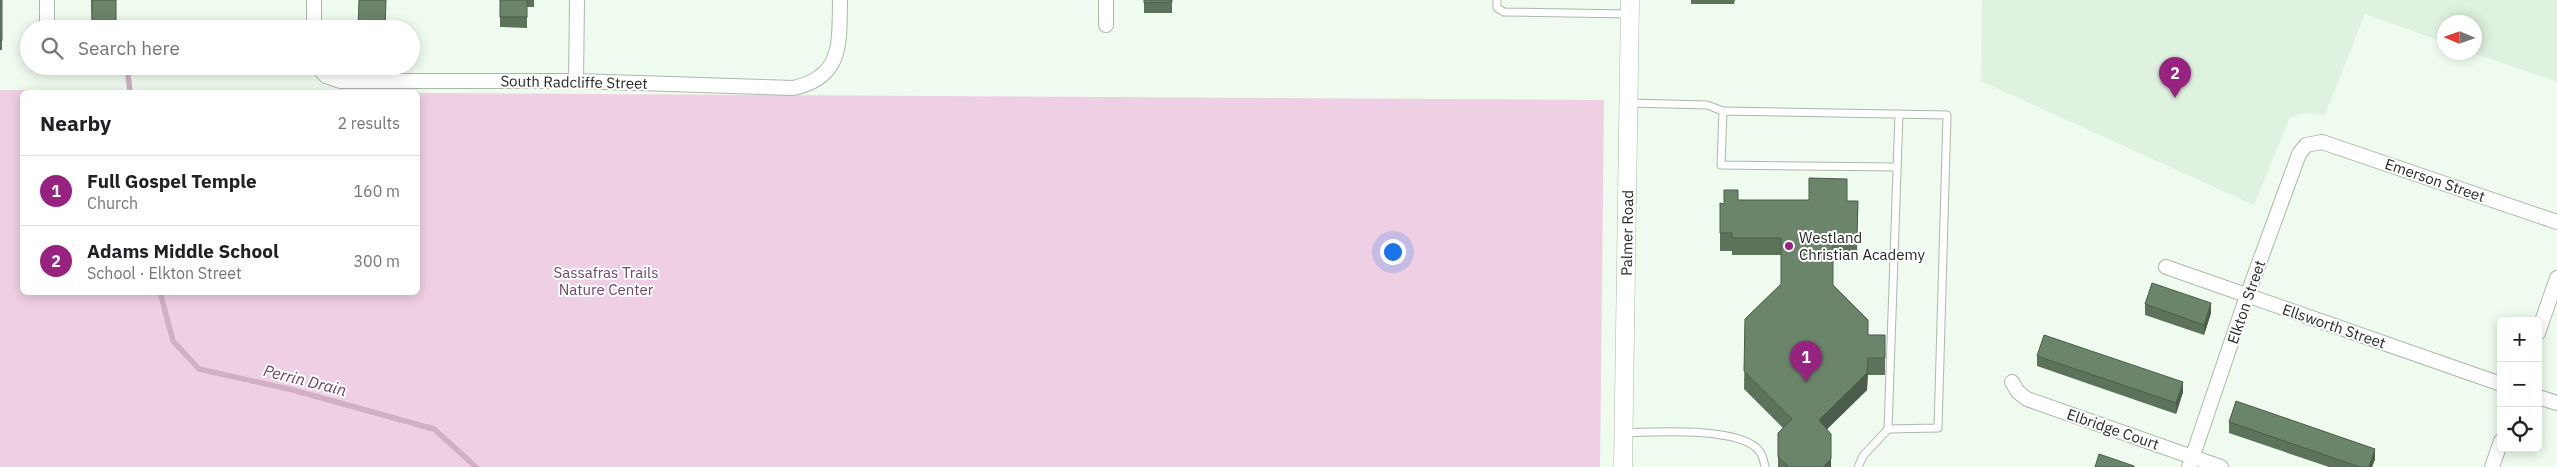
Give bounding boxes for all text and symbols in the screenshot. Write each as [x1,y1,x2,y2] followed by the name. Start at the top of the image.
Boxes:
[2437,15,2482,60] north arrow
[20,20,420,75] search box
[38,34,66,62] icon: search
[78,36,180,60] text: Search here
[2159,57,2191,98] pin: 2
[500,71,648,93] street label: South Radcliffe Street
[40,109,111,137] text: Nearby
[337,113,400,133] text: 2 results
[2383,154,2487,206] street label: Emerson Street
[87,169,257,193] text: Full Gospel Temple
[51,181,61,201] text: 1
[353,181,400,201] text: 160 m
[1616,190,1637,276] street label: Palmer Road
[87,193,138,213] text: Church
[1799,228,1925,264] place label: Westland Christian Academy
[87,239,279,263] text: Adams Middle School
[1380,239,1406,265] your location
[1783,240,1795,252] marker: Westland Christian Academy
[51,251,61,271] text: 2
[353,251,400,271] text: 300 m
[2223,258,2269,346] street label: Elkton Street
[87,263,242,283] text: School · Elkton Street
[554,263,658,299] park label: Sassafras Trails Nature Center
[2280,299,2388,353] street label: Ellsworth Street
[2497,317,2542,452] map controls
[2497,317,2542,362] button: +
[1790,341,1822,382] pin: 1
[261,360,349,400] water label: Perrin Drain
[2497,362,2542,407] button: −
[2064,404,2162,454] street label: Elbridge Court
[2497,407,2542,452] button: locate

